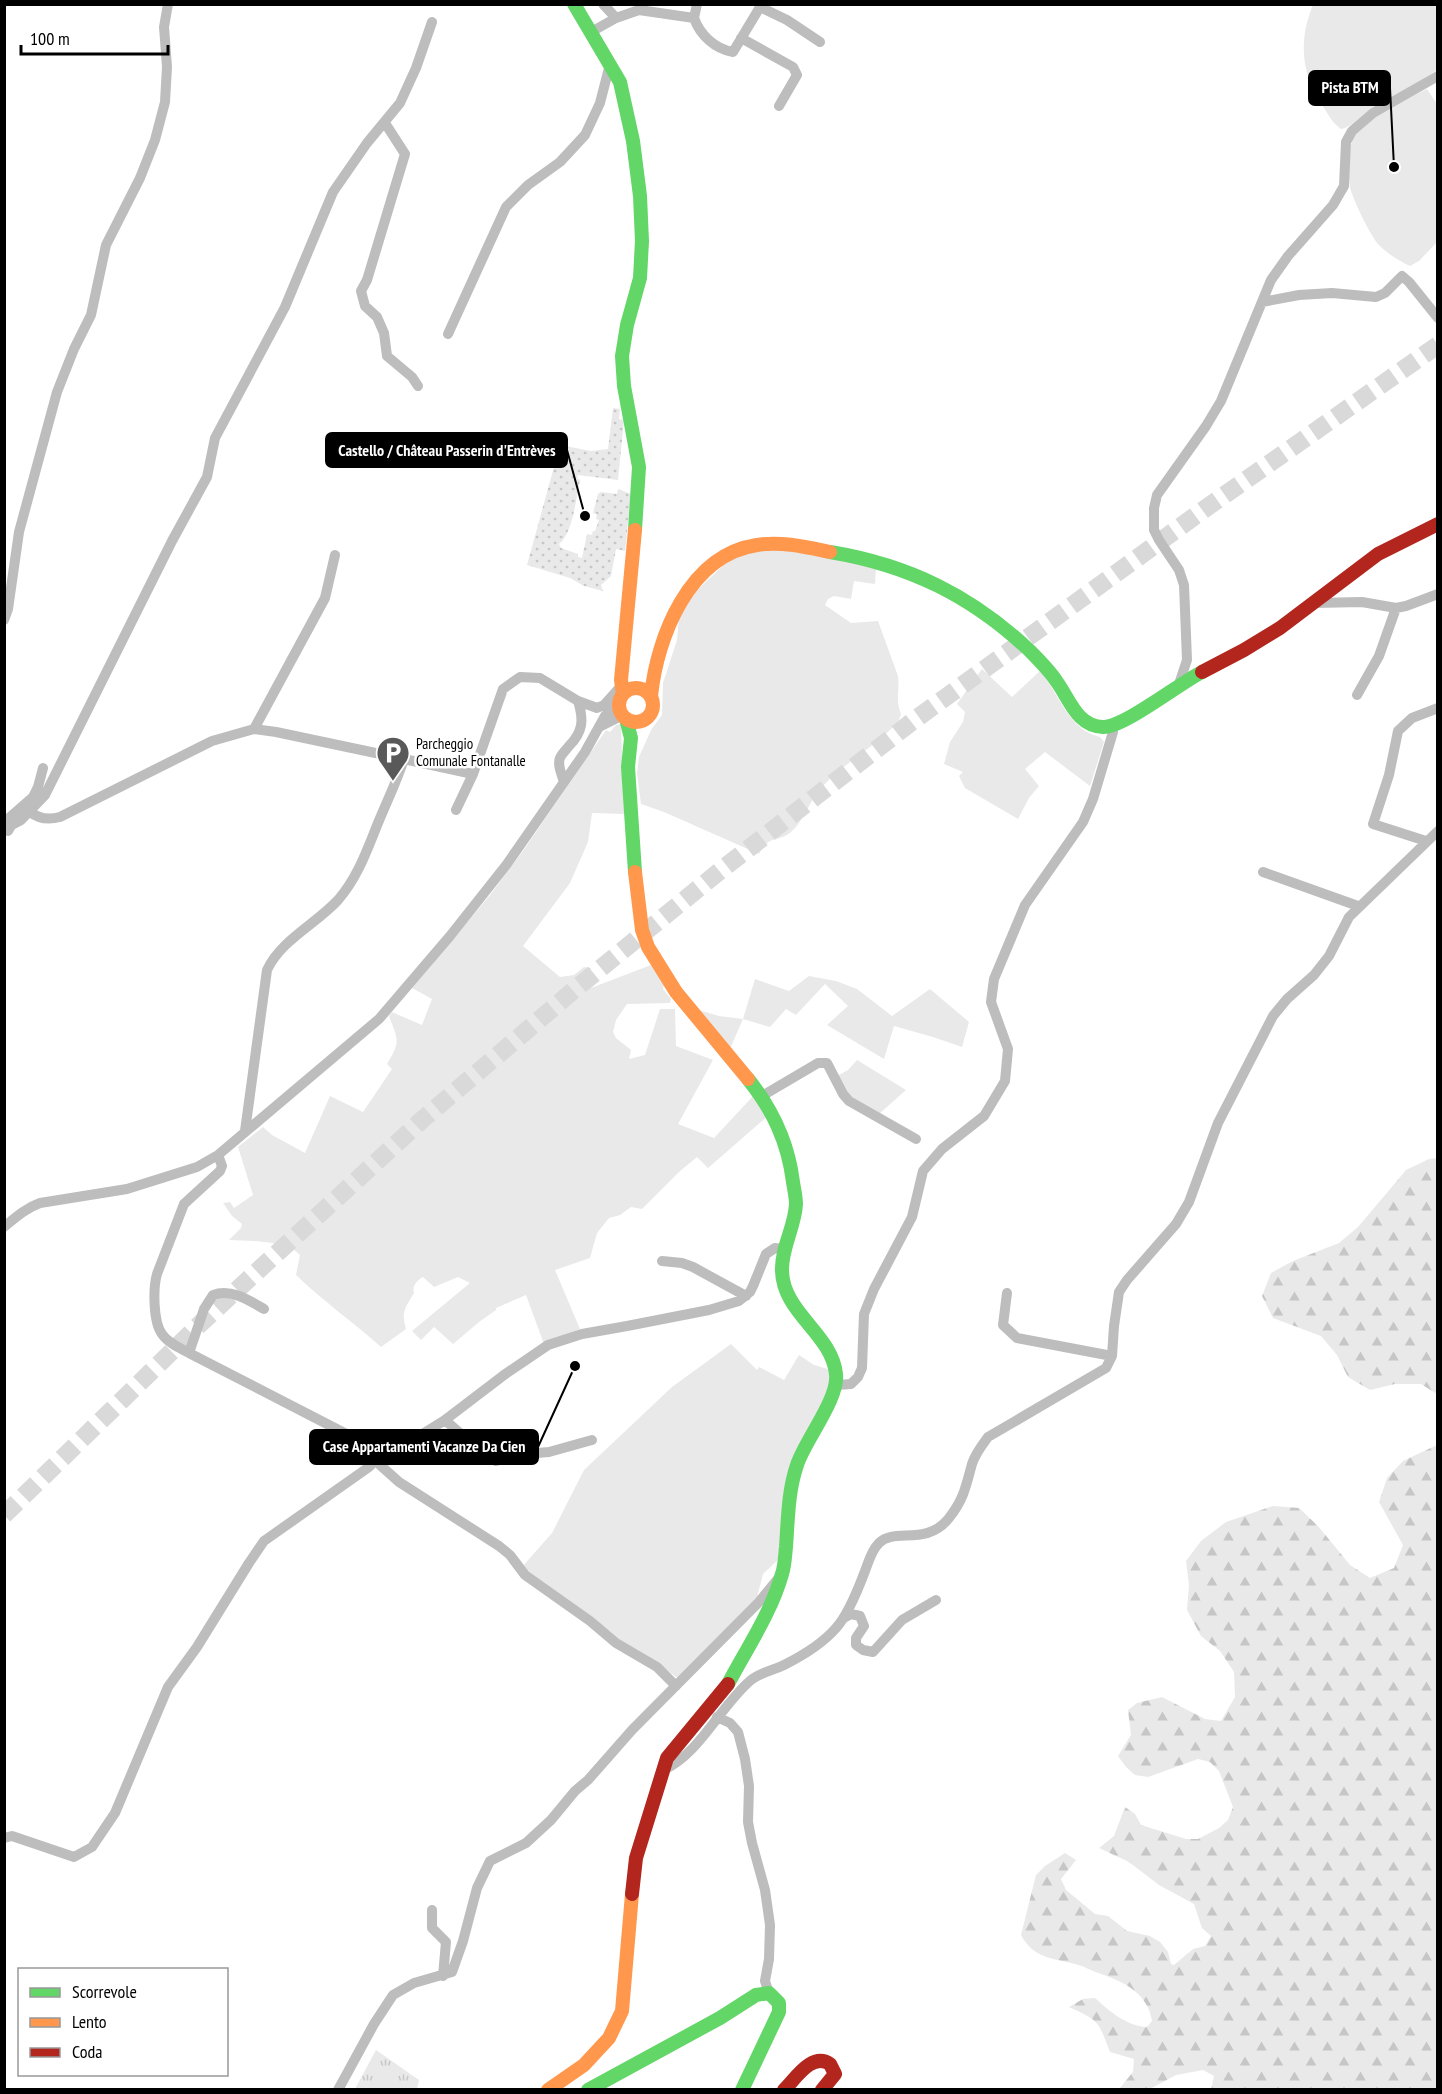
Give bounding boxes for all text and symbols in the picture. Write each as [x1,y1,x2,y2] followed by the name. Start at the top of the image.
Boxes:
[21,18,168,56] scale bar
[30,27,70,50] text: 100 m
[1309,71,1390,105] callout: Pista BTM
[1321,77,1379,97] text: Pista BTM
[326,433,567,467] callout: Castello / Château Passerin d'Entrèves
[338,440,556,460] text: Castello / Château Passerin d'Entrèves
[416,734,526,770] place label: Parcheggio Comunale Fontanalle
[375,735,411,782] parking icon: Parcheggio Comunale Fontanalle
[310,1430,538,1464] callout: Case Appartamenti Vacanze Da Cien
[323,1436,525,1456] text: Case Appartamenti Vacanze Da Cien
[18,1968,228,2076] legend
[72,1980,137,2003] text: Scorrevole
[72,2010,107,2033] text: Lento
[72,2040,103,2063] text: Coda

